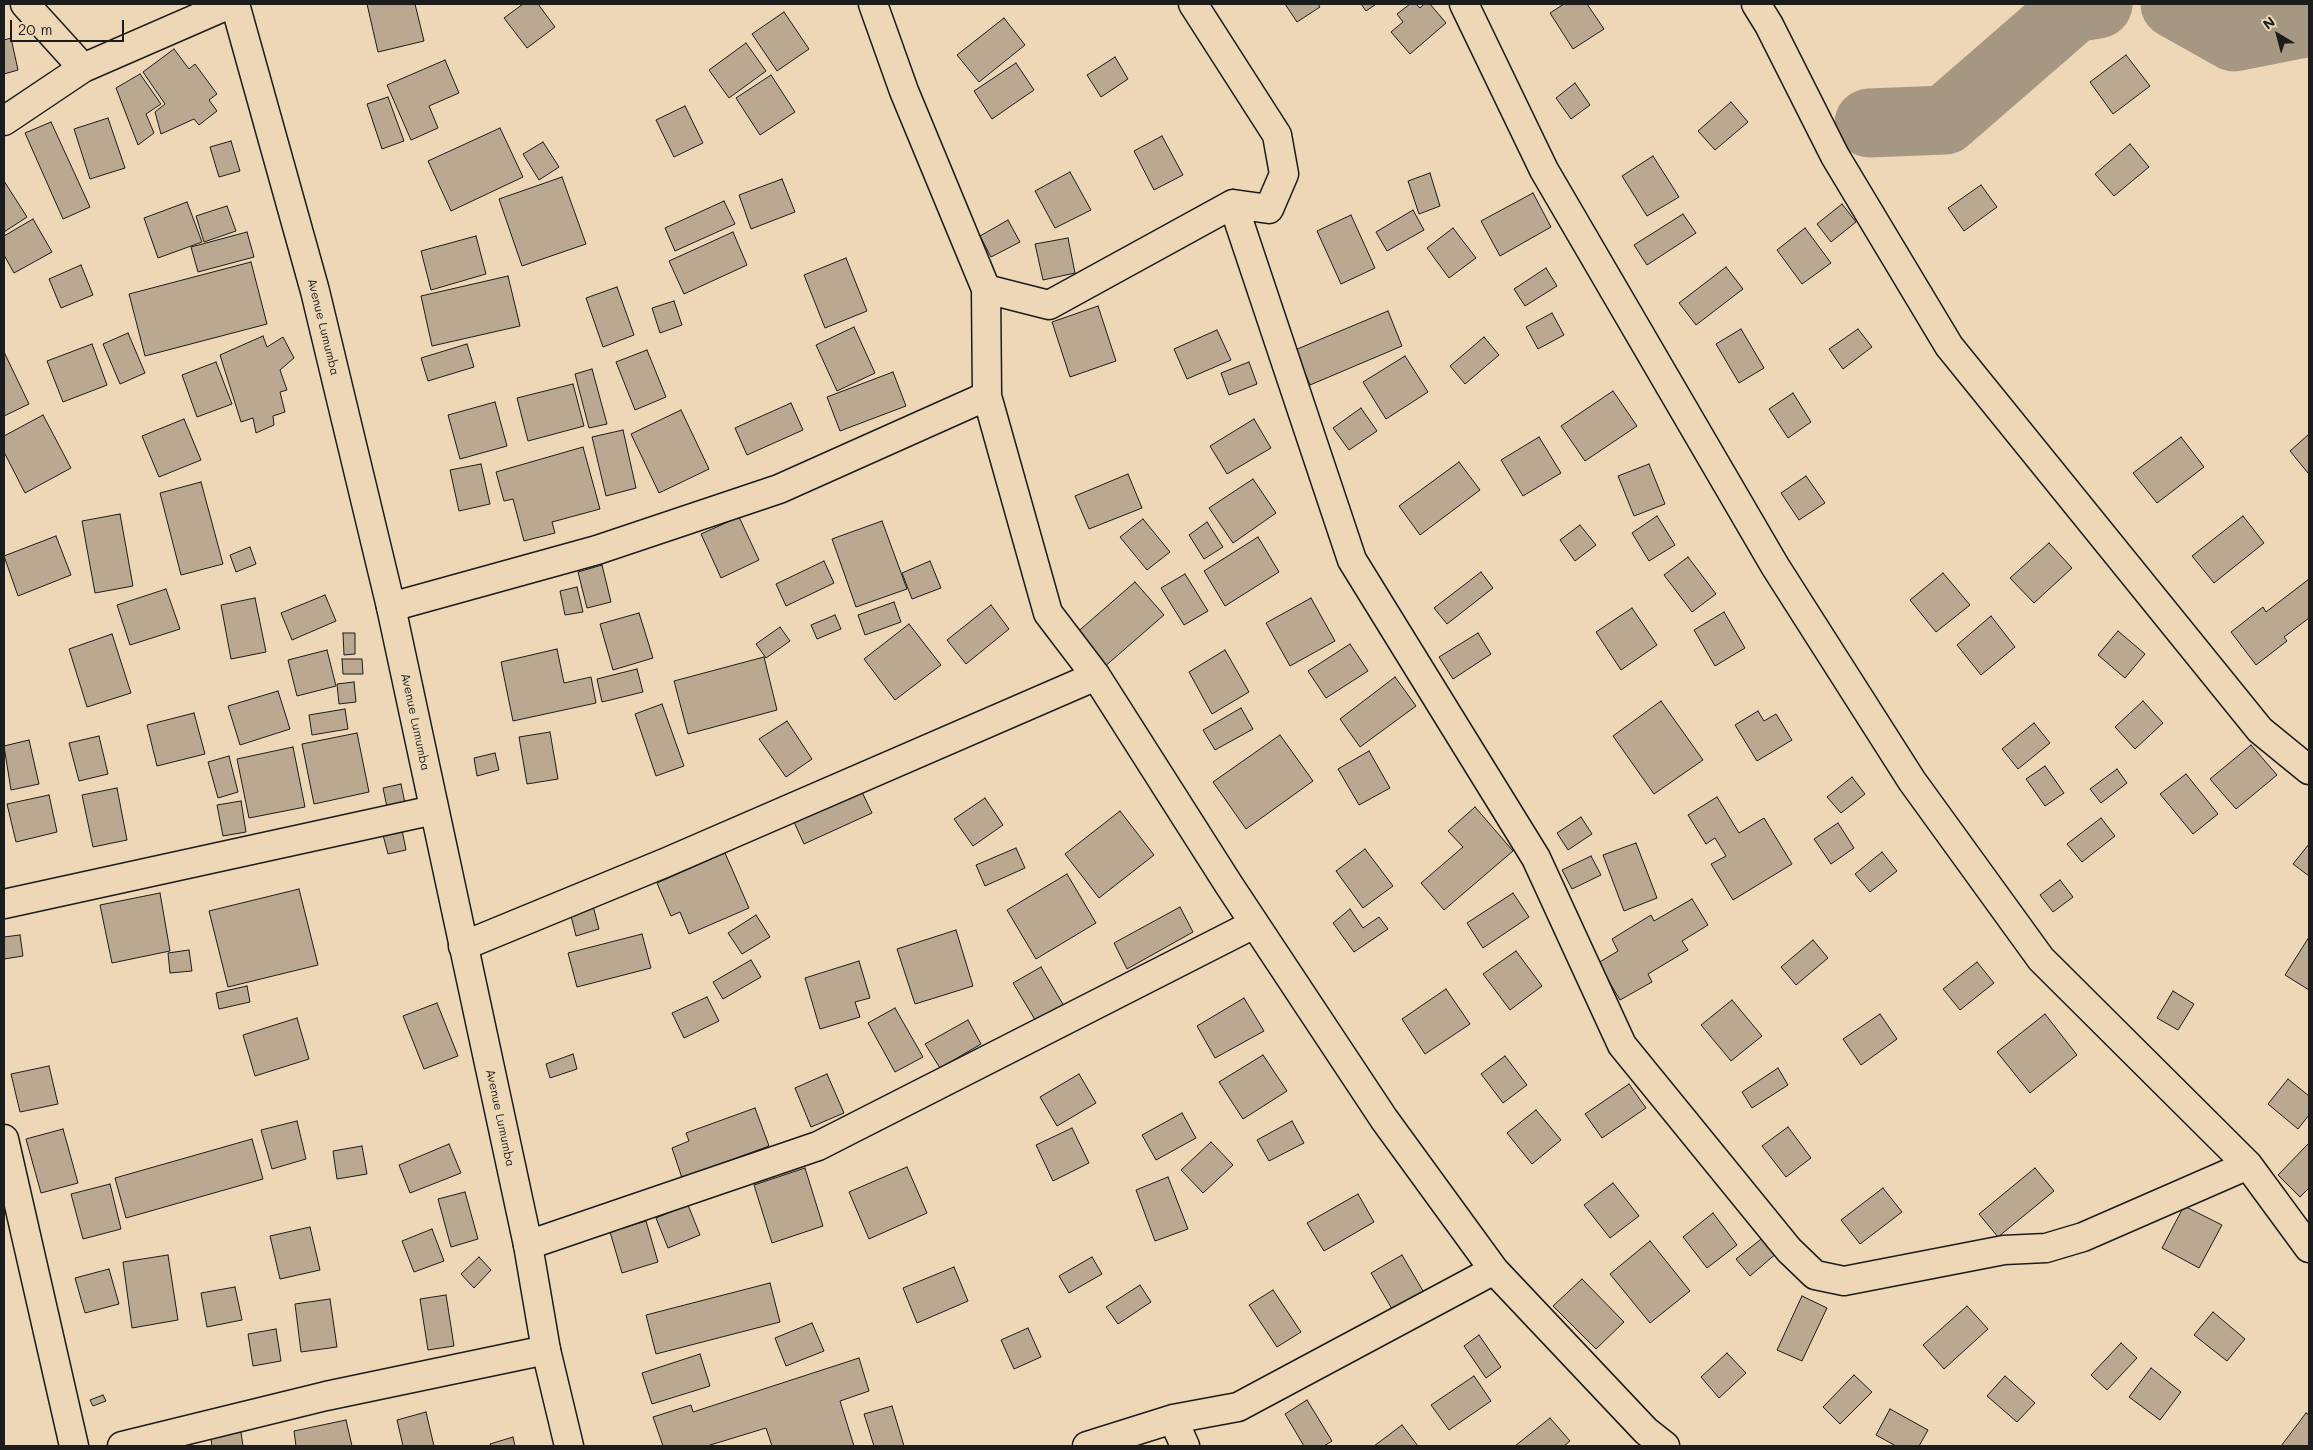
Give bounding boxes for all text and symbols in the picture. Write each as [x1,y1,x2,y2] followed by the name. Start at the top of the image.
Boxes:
[12,10,126,42] scale bar
[2253,10,2303,60] north arrow
[2259,12,2279,33] text: N
[18,19,52,39] text: 20 m
[304,277,342,377] street label: Avenue Lumumba
[398,672,432,772] street label: Avenue Lumumba
[483,1068,517,1168] street label: Avenue Lumumba

